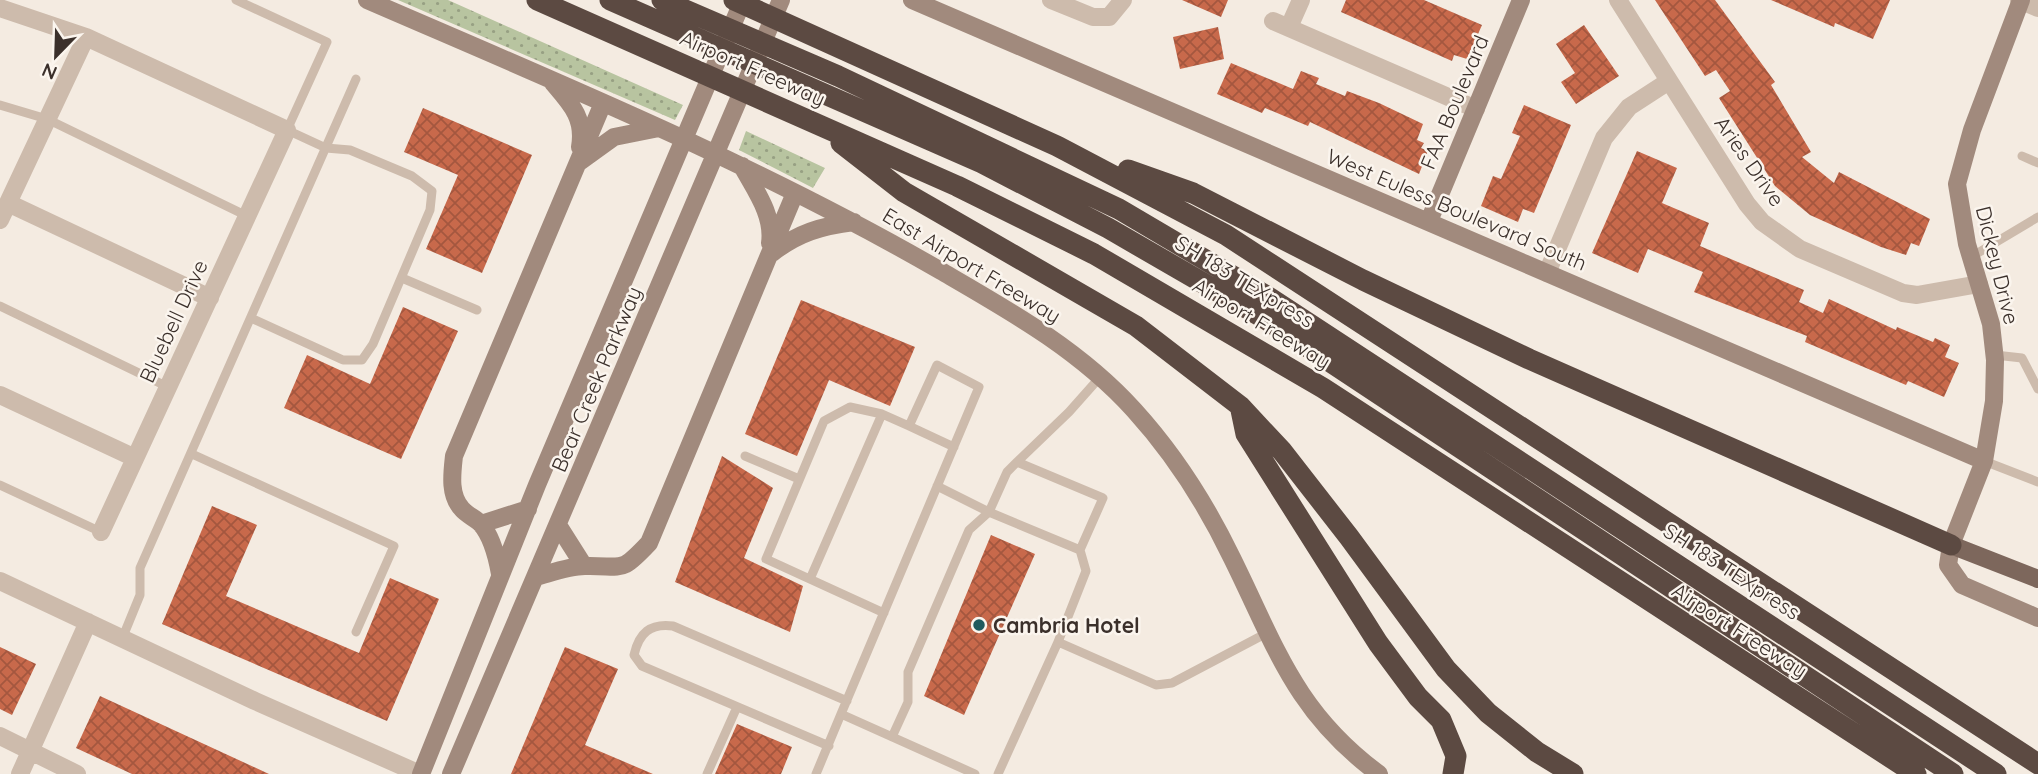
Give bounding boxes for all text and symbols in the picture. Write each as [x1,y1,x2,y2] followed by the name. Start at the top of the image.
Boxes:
[21,21,91,91] north arrow
[676,24,830,112] street label: Airport Freeway
[1414,31,1494,173] street label: FAA Boulevard
[38,58,60,85] text: N
[1709,111,1791,211] street label: Aries Drive
[1323,142,1591,276] street label: West Euless Boulevard South
[878,201,1066,329] street label: East Airport Freeway
[1971,203,2025,327] street label: Dickey Drive
[1171,229,1319,333] street label: SH 183 TEXpress
[133,255,213,387] street label: Bluebell Drive
[1188,272,1336,374] street label: Airport Freeway
[545,282,647,476] street label: Bear Creek Parkway
[1659,517,1805,625] street label: SH 183 TEXpress
[1667,577,1813,683] street label: Airport Freeway
[993,612,1140,638] place label: Cambria Hotel
[971,617,987,633] marker: Cambria Hotel

